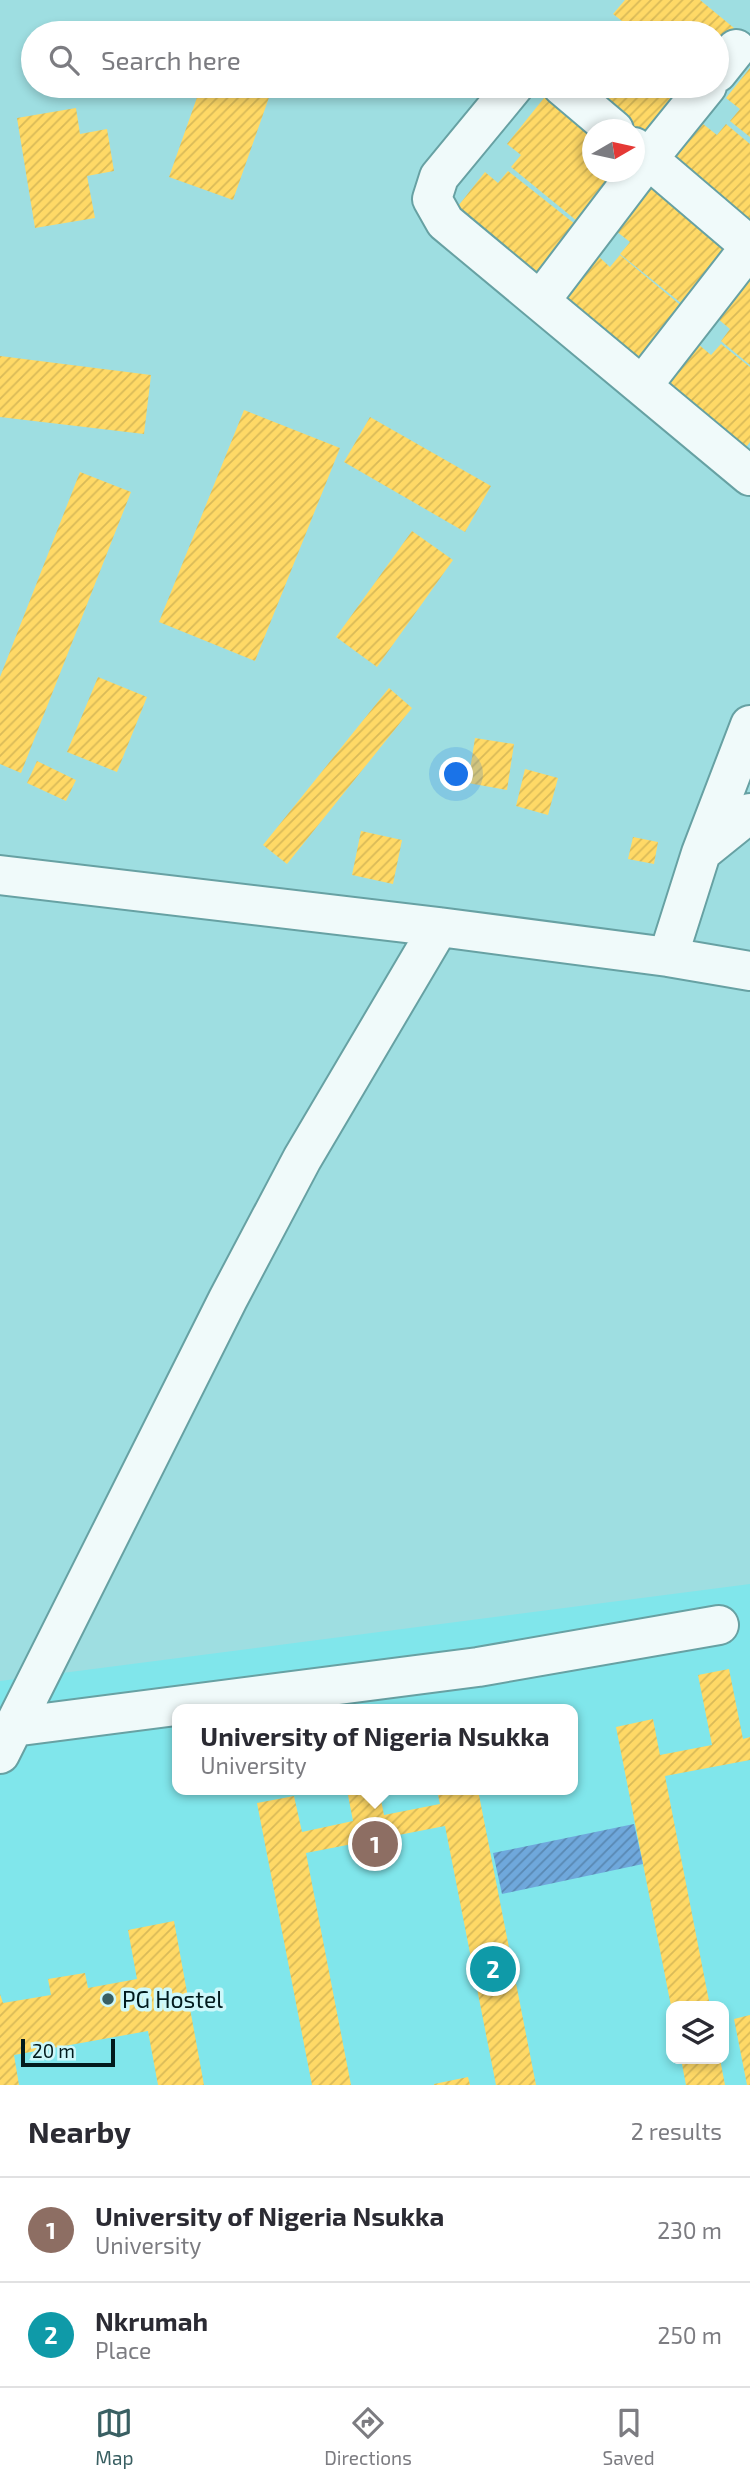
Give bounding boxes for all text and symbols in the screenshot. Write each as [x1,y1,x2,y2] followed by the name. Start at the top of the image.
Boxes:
[21,21,729,98] search box
[45,41,83,79] icon: search
[101,44,241,75] text: Search here
[582,119,645,182] north arrow
[439,757,473,791] your location
[172,1704,578,1795] popup
[200,1720,550,1751] text: University of Nigeria Nsukka
[200,1751,307,1779] text: University
[352,1818,398,1870] pin: 1
[470,1943,516,1995] pin: 2
[122,1985,223,2013] place label: PG Hostel
[100,1991,116,2007] marker: PG Hostel
[666,2001,729,2064] map controls
[666,2001,729,2064] button: layers
[21,2036,116,2068] scale bar
[32,2039,75,2062] text: 20 m
[28,2113,131,2149] text: Nearby
[631,2117,722,2145] text: 2 results
[95,2200,444,2231] text: University of Nigeria Nsukka
[46,2216,56,2244] text: 1
[657,2216,722,2244] text: 230 m
[95,2231,201,2259] text: University
[95,2305,208,2336] text: Nkrumah
[44,2321,58,2349] text: 2
[658,2321,722,2349] text: 250 m
[95,2336,151,2364] text: Place
[95,2404,133,2469] tab: Map
[324,2404,412,2469] tab: Directions
[602,2404,655,2469] tab: Saved

